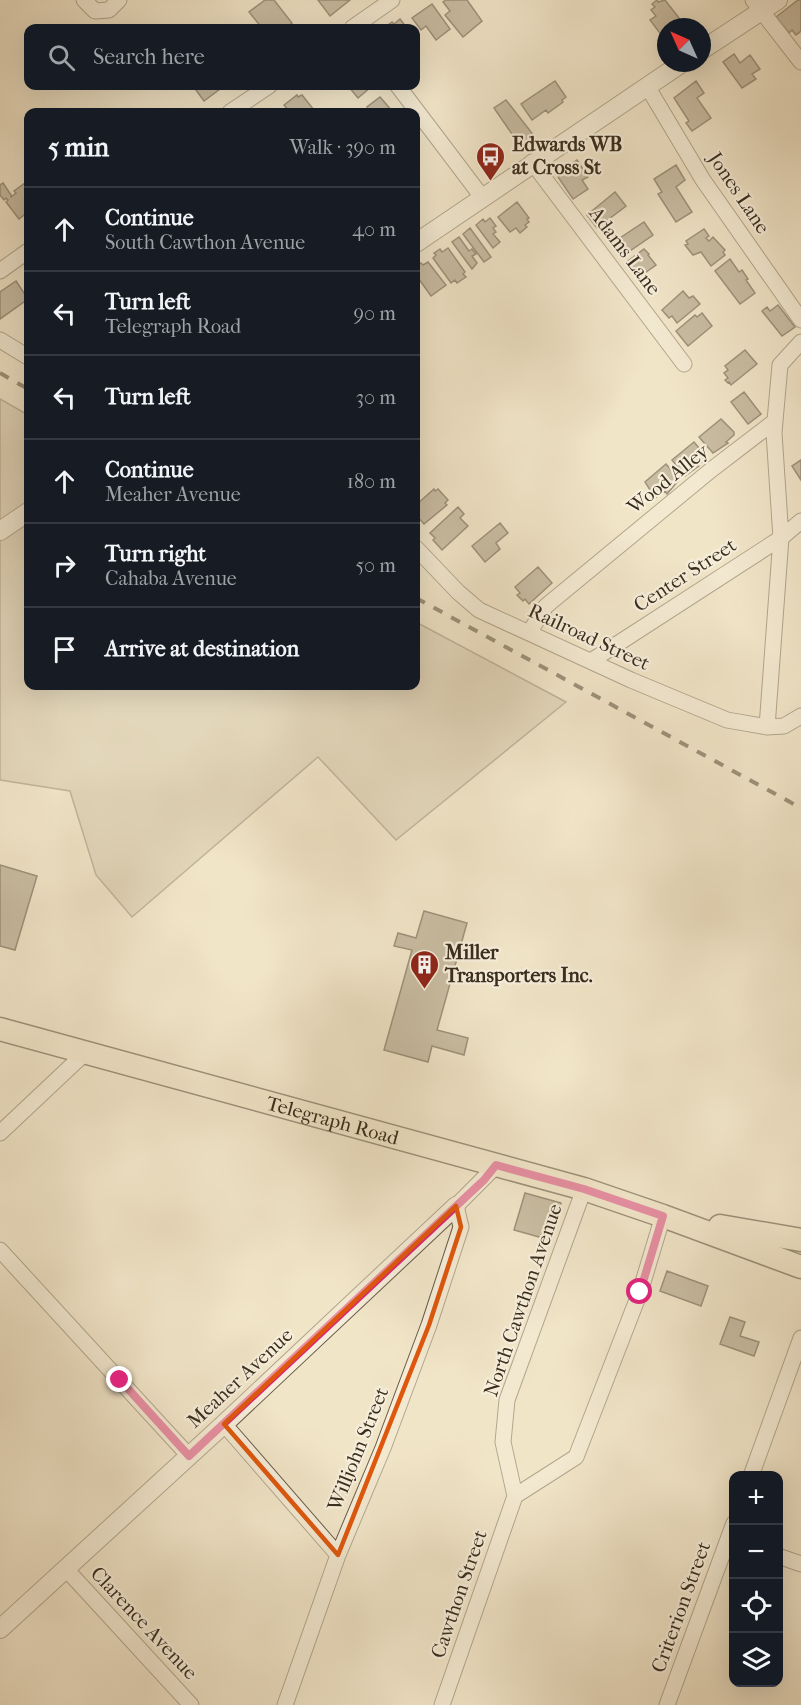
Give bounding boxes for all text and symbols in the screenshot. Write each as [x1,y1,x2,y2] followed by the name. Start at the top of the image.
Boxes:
[657,18,711,72] north arrow
[24,24,420,90] search box
[45,41,78,74] icon: search
[93,44,205,70] text: Search here
[48,132,109,163] text: 5 min
[512,133,622,179] place label: Edwards WB at Cross St
[289,136,396,159] text: Walk · 390 m
[475,140,507,182] bus stop icon: Edwards WB at Cross St
[702,146,775,238] street label: Jones Lane
[584,202,666,300] street label: Adams Lane
[105,205,194,231] text: Continue
[48,213,81,246] icon: ahead
[352,218,396,241] text: 40 m
[105,231,305,254] text: South Cawthon Avenue
[105,289,191,315] text: Turn left
[48,297,81,330] icon: left
[354,302,396,325] text: 90 m
[105,315,241,338] text: Telegraph Road
[48,381,81,414] icon: left
[105,384,191,410] text: Turn left
[356,386,396,409] text: 30 m
[622,438,714,519] street label: Wood Alley
[105,457,194,483] text: Continue
[48,465,81,498] icon: ahead
[347,470,396,493] text: 180 m
[105,483,241,506] text: Meaher Avenue
[629,533,741,617] street label: Center Street
[105,541,206,567] text: Turn right
[48,549,81,582] icon: right
[355,554,396,577] text: 50 m
[105,567,237,590] text: Cahaba Avenue
[525,599,653,675] street label: Railroad Street
[48,633,81,666] icon: arrive
[105,636,299,662] text: Arrive at destination
[444,941,593,987] place label: Miller Transporters Inc.
[408,948,440,990] building icon: Miller Transporters Inc.
[264,1091,403,1150] street label: Telegraph Road
[479,1201,567,1399] street label: North Cawthon Avenue
[626,1278,652,1304] route start
[183,1323,297,1433] street label: Meaher Avenue
[106,1366,132,1392] route end
[322,1384,393,1515] street label: Willjohn Street
[729,1471,783,1687] map controls
[729,1471,783,1525] button: +
[729,1525,783,1579] button: −
[426,1527,492,1661] street label: Cawthon Street
[647,1538,715,1676] street label: Criterion Street
[86,1562,202,1684] street label: Clarence Avenue
[729,1579,783,1633] button: locate
[729,1633,783,1687] button: layers

